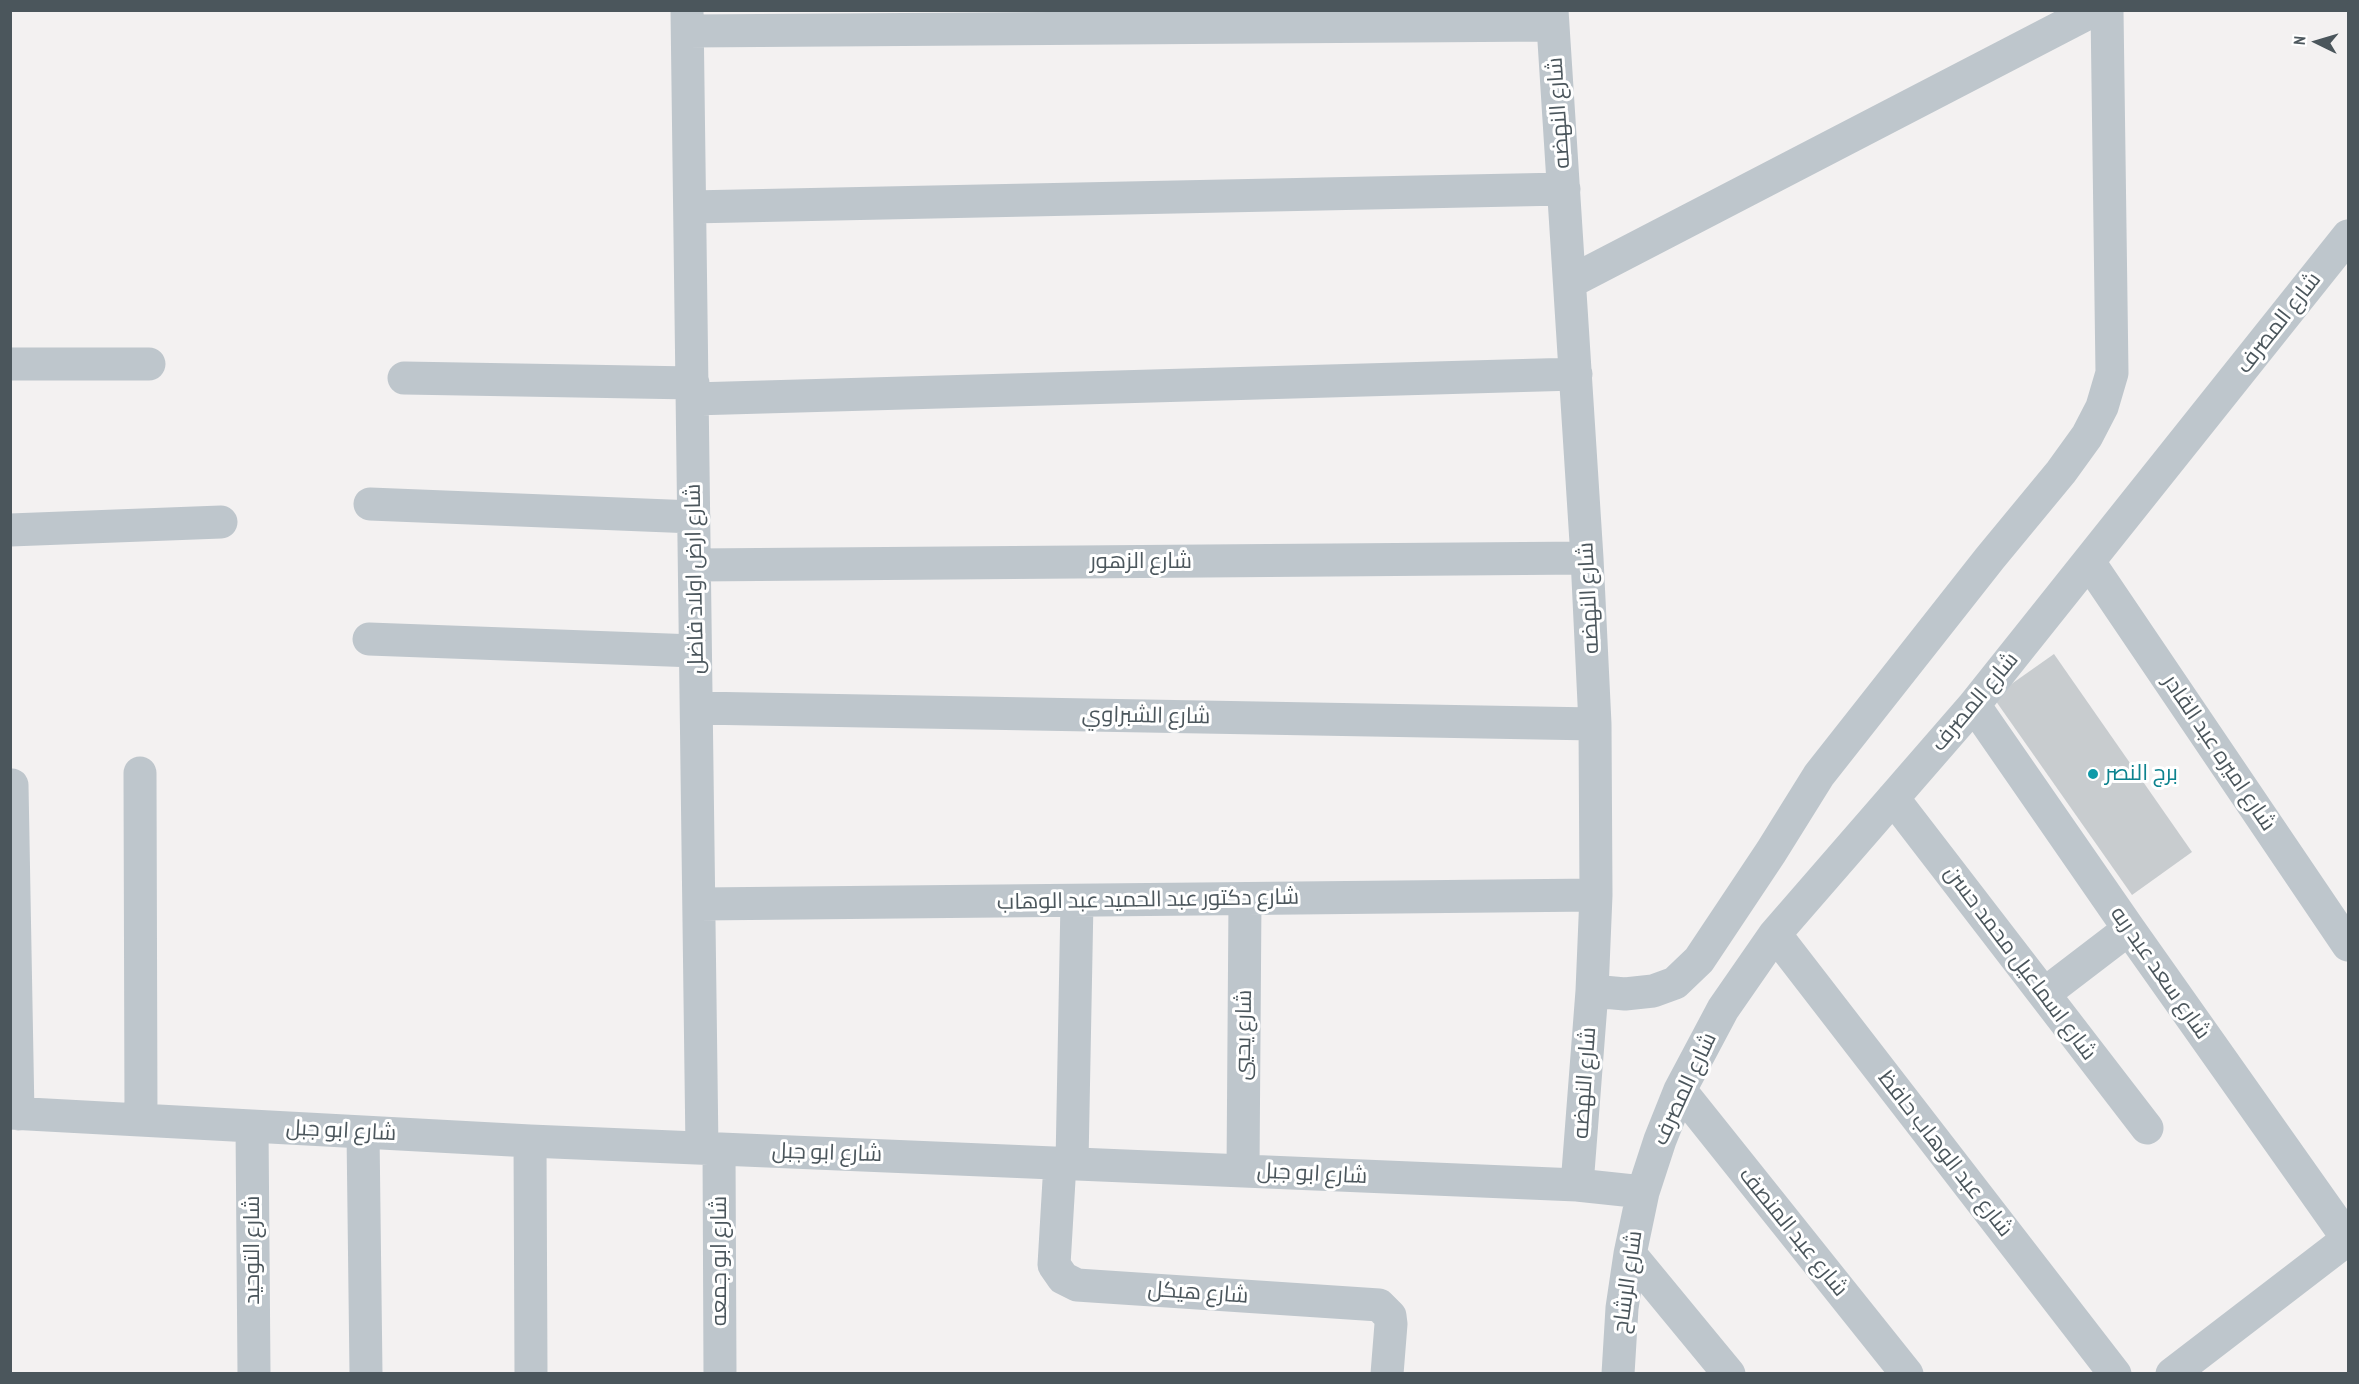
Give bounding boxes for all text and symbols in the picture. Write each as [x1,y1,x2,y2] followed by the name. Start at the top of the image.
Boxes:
[2287,12,2347,72] north arrow
[2289,35,2309,46] text: N
[1542,56,1576,170] street label: شارع النهضه
[2231,267,2327,379] street label: شارع المصرف
[680,484,710,674] street label: شارع ارض اولاد فاضل
[1573,542,1605,654] street label: شارع النهضه
[1090,549,1192,575] street label: شارع الزهور
[1926,647,2024,757] street label: شارع المصرف
[2157,670,2281,836] street label: شارع اميره عبد القادر
[1081,702,1211,730] street label: شارع الشبراوي
[2105,761,2178,787] place label: برج النصر
[2086,767,2100,781] marker: برج النصر
[1938,860,2102,1066] street label: شارع اسماعيل محمد حسن
[997,884,1299,916] street label: شارع دكتور عبد الحميد عبد الوهاب
[2104,901,2216,1045] street label: شارع سعد عبد ربه
[1230,989,1258,1081] street label: شارع يحيي
[1568,1026,1602,1140] street label: شارع النهضه
[1647,1028,1723,1150] street label: شارع المصرف
[1872,1066,2018,1242] street label: شارع عبد الوهاب حافظ
[285,1115,397,1147] street label: شارع ابو جبل
[771,1138,883,1168] street label: شارع ابو جبل
[1256,1158,1368,1190] street label: شارع ابو جبل
[1733,1162,1853,1302] street label: شارع عبد المنصف
[240,1196,266,1304] street label: شارع التوحيد
[707,1196,733,1326] street label: شارع ابو جمعه
[1608,1229,1648,1335] street label: شارع الرشاح
[1147,1276,1249,1310] street label: شارع هيكل

